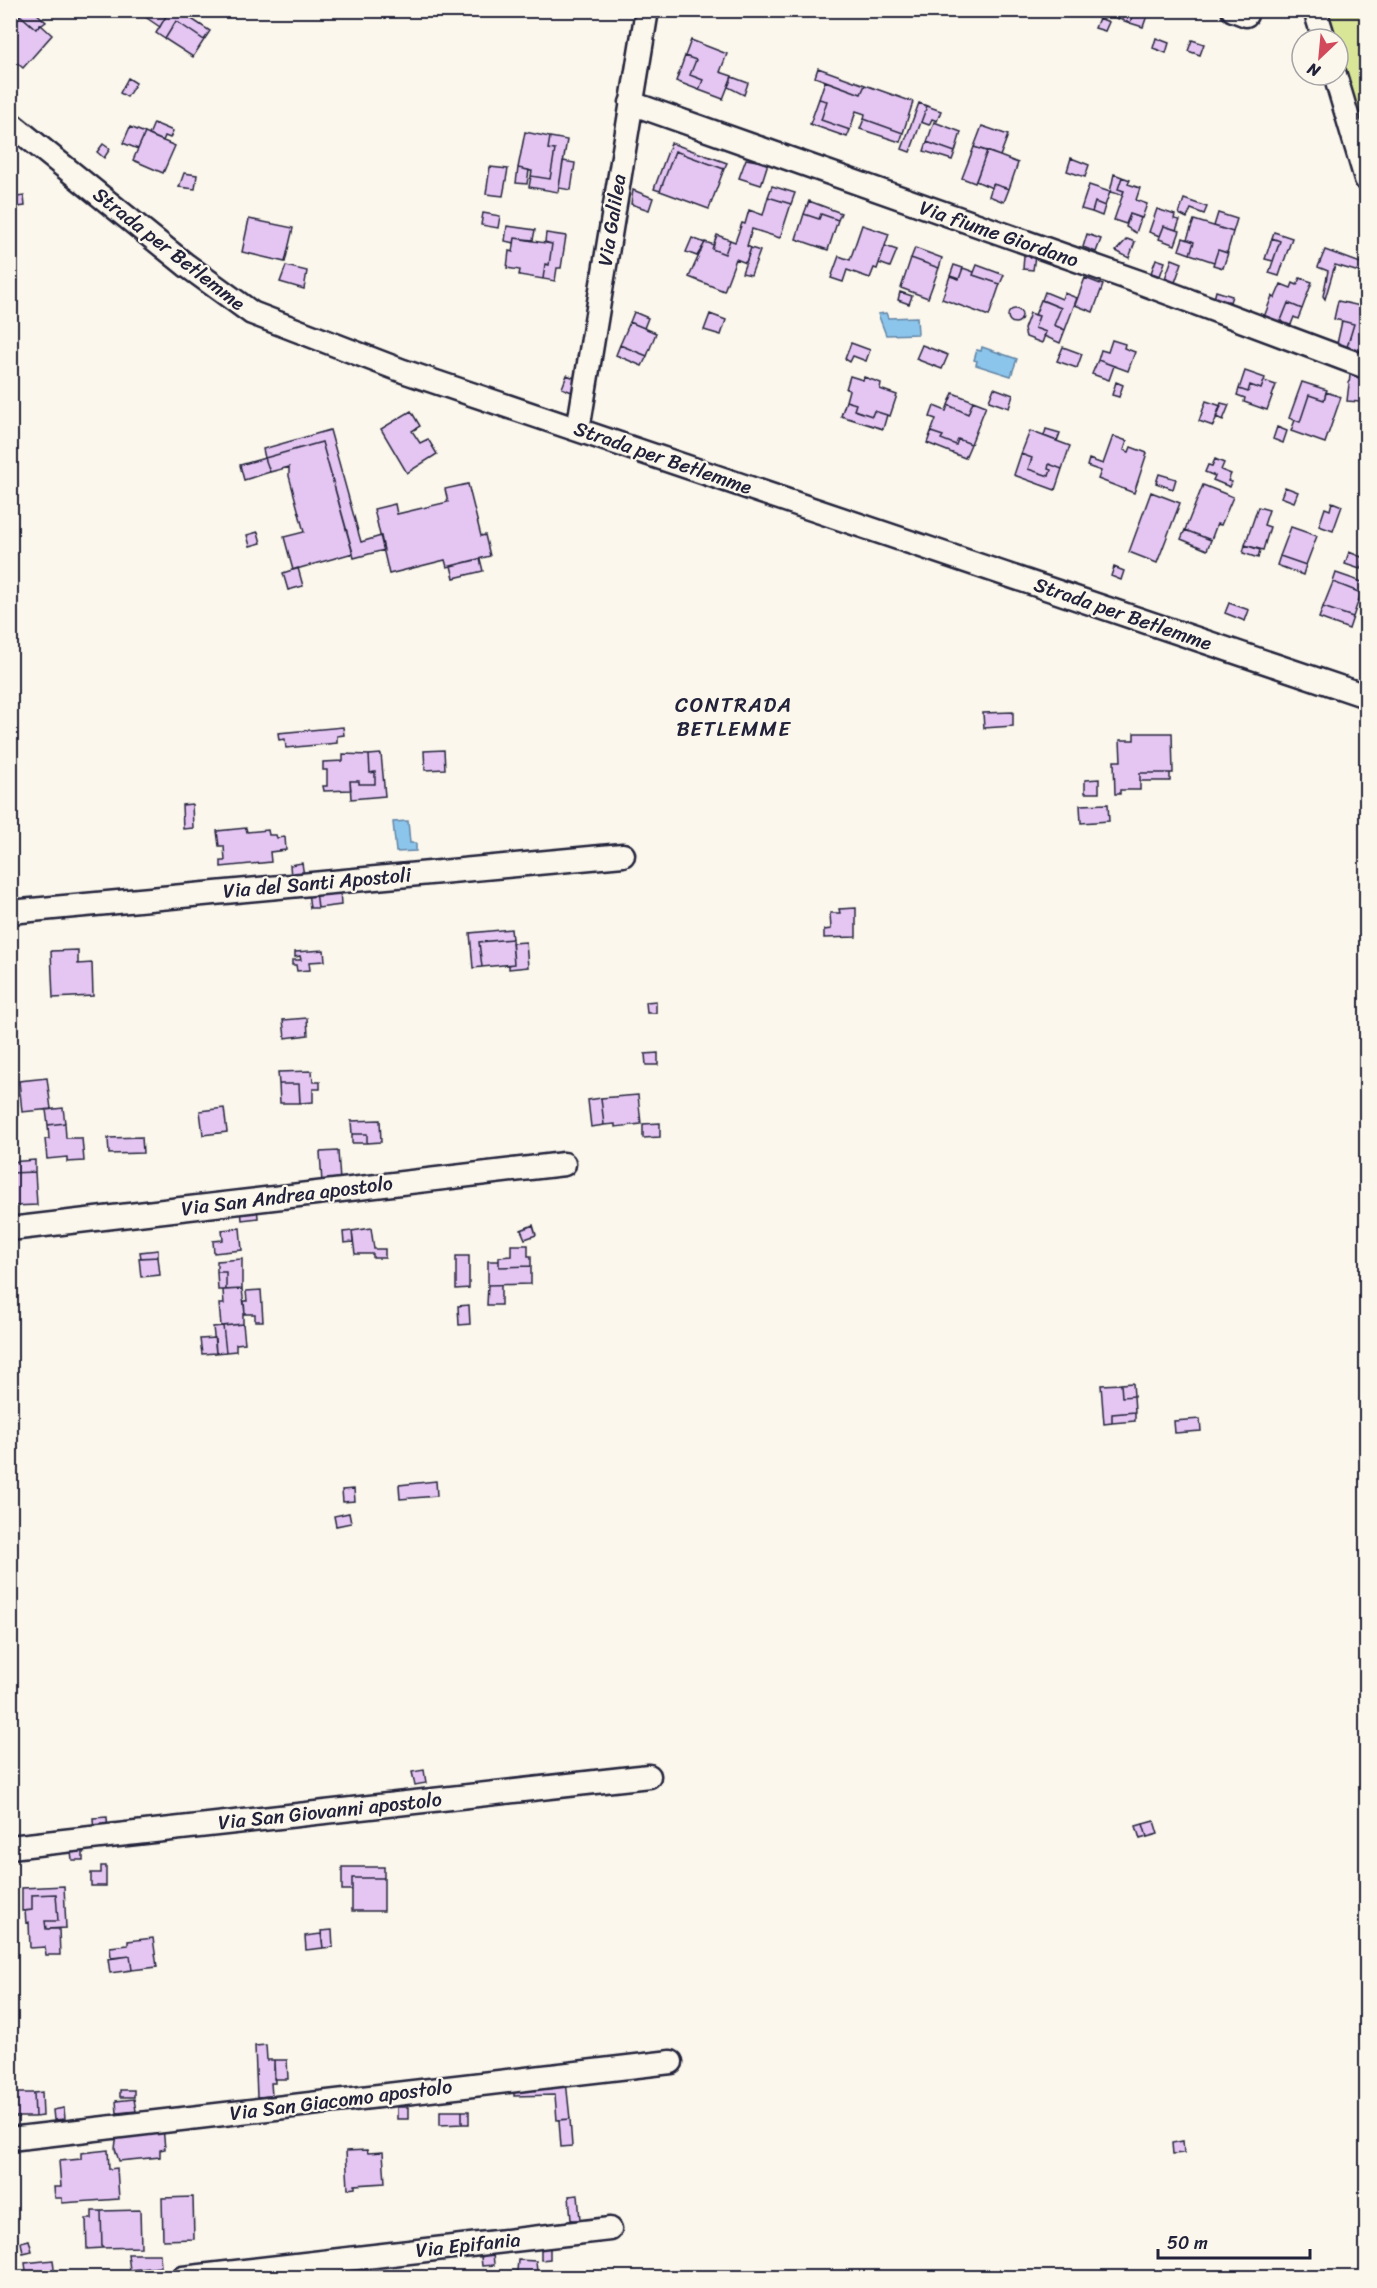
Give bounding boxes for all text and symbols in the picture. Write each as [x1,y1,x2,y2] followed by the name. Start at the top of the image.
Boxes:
[1290,27,1350,87] north arrow
[1301,54,1326,86] text: N
[587,172,637,268] street label: Via Galilea
[85,178,253,320] street label: Strada per Betlemme
[915,190,1083,278] street label: Via fiume Giordano
[569,411,757,505] street label: Strada per Betlemme
[1029,567,1217,661] street label: Strada per Betlemme
[675,686,793,748] district label: CONTRADA BETLEMME
[222,857,414,909] street label: Via del Santi Apostoli
[179,1166,395,1226] street label: Via San Andrea apostolo
[217,1782,443,1840] street label: Via San Giovanni apostolo
[228,2069,454,2131] street label: Via San Giacomo apostolo
[414,2222,522,2268] street label: Via Epifania
[1158,2222,1310,2260] scale bar
[1167,2227,1208,2259] text: 50 m

